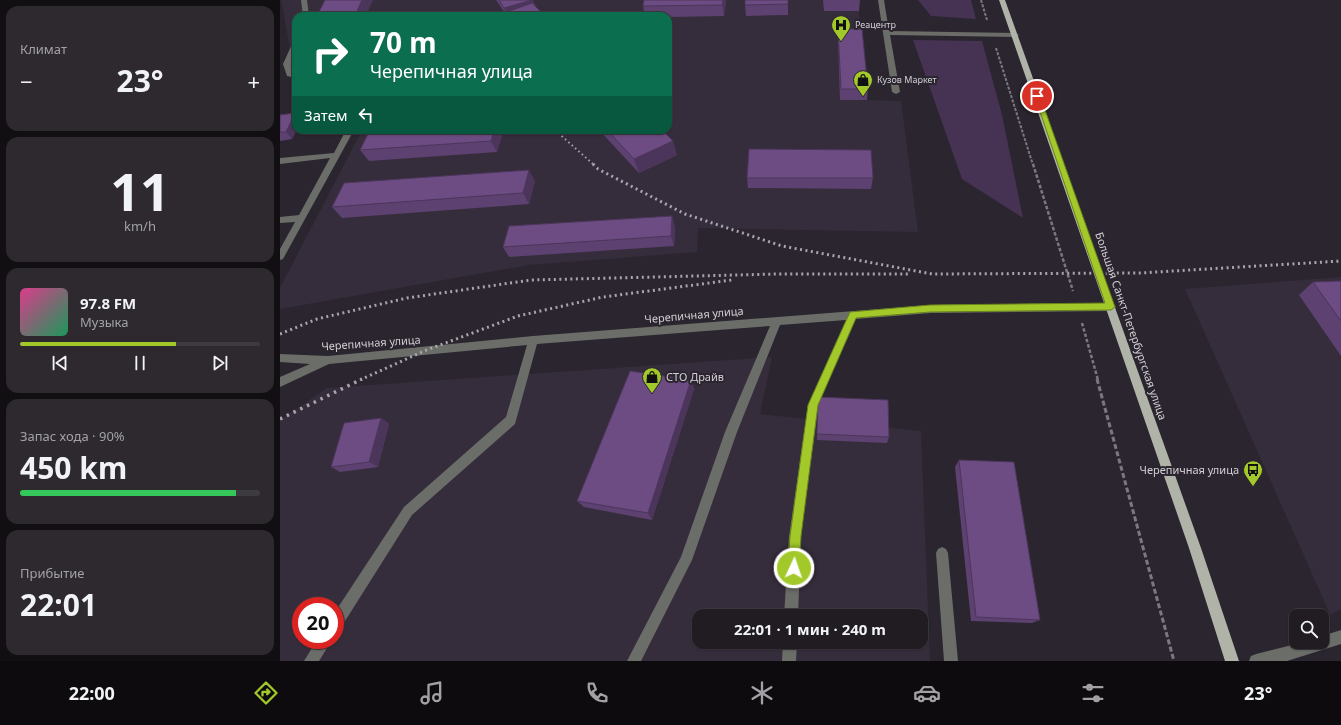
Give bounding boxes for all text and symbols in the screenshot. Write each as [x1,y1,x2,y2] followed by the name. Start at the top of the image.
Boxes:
[830,14,852,42] hospital icon: Реацентр
[855,18,896,31] place label: Реацентр
[370,23,437,61] text: 70 m
[304,28,356,80] icon: right
[20,40,67,58] text: Климат
[370,59,533,83] text: Черепичная улица
[116,60,164,101] text: 23°
[20,66,33,96] text: −
[247,66,260,96] text: +
[852,69,874,97] shop icon: Кузов Маркет
[877,73,937,86] place label: Кузов Маркет
[1020,79,1054,113] pin
[1026,85,1048,107] icon: arrive
[355,104,377,126] icon: left
[304,105,347,125] text: Затем
[110,155,170,226] text: 11
[124,217,156,235] text: km/h
[1092,230,1171,422] street label: Большая Санкт-Петербургская улица
[80,293,136,313] text: 97.8 FM
[644,303,744,326] street label: Черепичная улица
[80,313,129,331] text: Музыка
[321,332,421,353] street label: Черепичная улица
[49,352,71,374] icon: previous
[129,352,151,374] icon: pause
[209,352,231,374] icon: next
[641,366,663,394] shop icon: СТО Драйв
[666,369,724,384] place label: СТО Драйв
[20,427,125,445] text: Запас хода · 90%
[20,447,127,488] text: 450 km
[1242,459,1264,487] bus stop icon: Черепичная улица
[1140,462,1239,477] place label: Черепичная улица
[773,547,815,589] position arrow
[20,564,84,582] text: Прибытие
[20,584,97,625] text: 22:01
[292,597,344,649] speed limit sign: 20
[1289,609,1329,649] map controls
[1289,609,1329,649] button: search
[734,619,886,639] text: 22:01 · 1 мин · 240 m
[252,679,280,707] icon: directions
[418,679,446,707] icon: music
[583,679,611,707] icon: phone
[748,679,776,707] icon: climate
[913,679,941,707] icon: car
[1079,679,1107,707] icon: filters
[69,681,115,705] text: 22:00
[1244,681,1272,705] text: 23°

